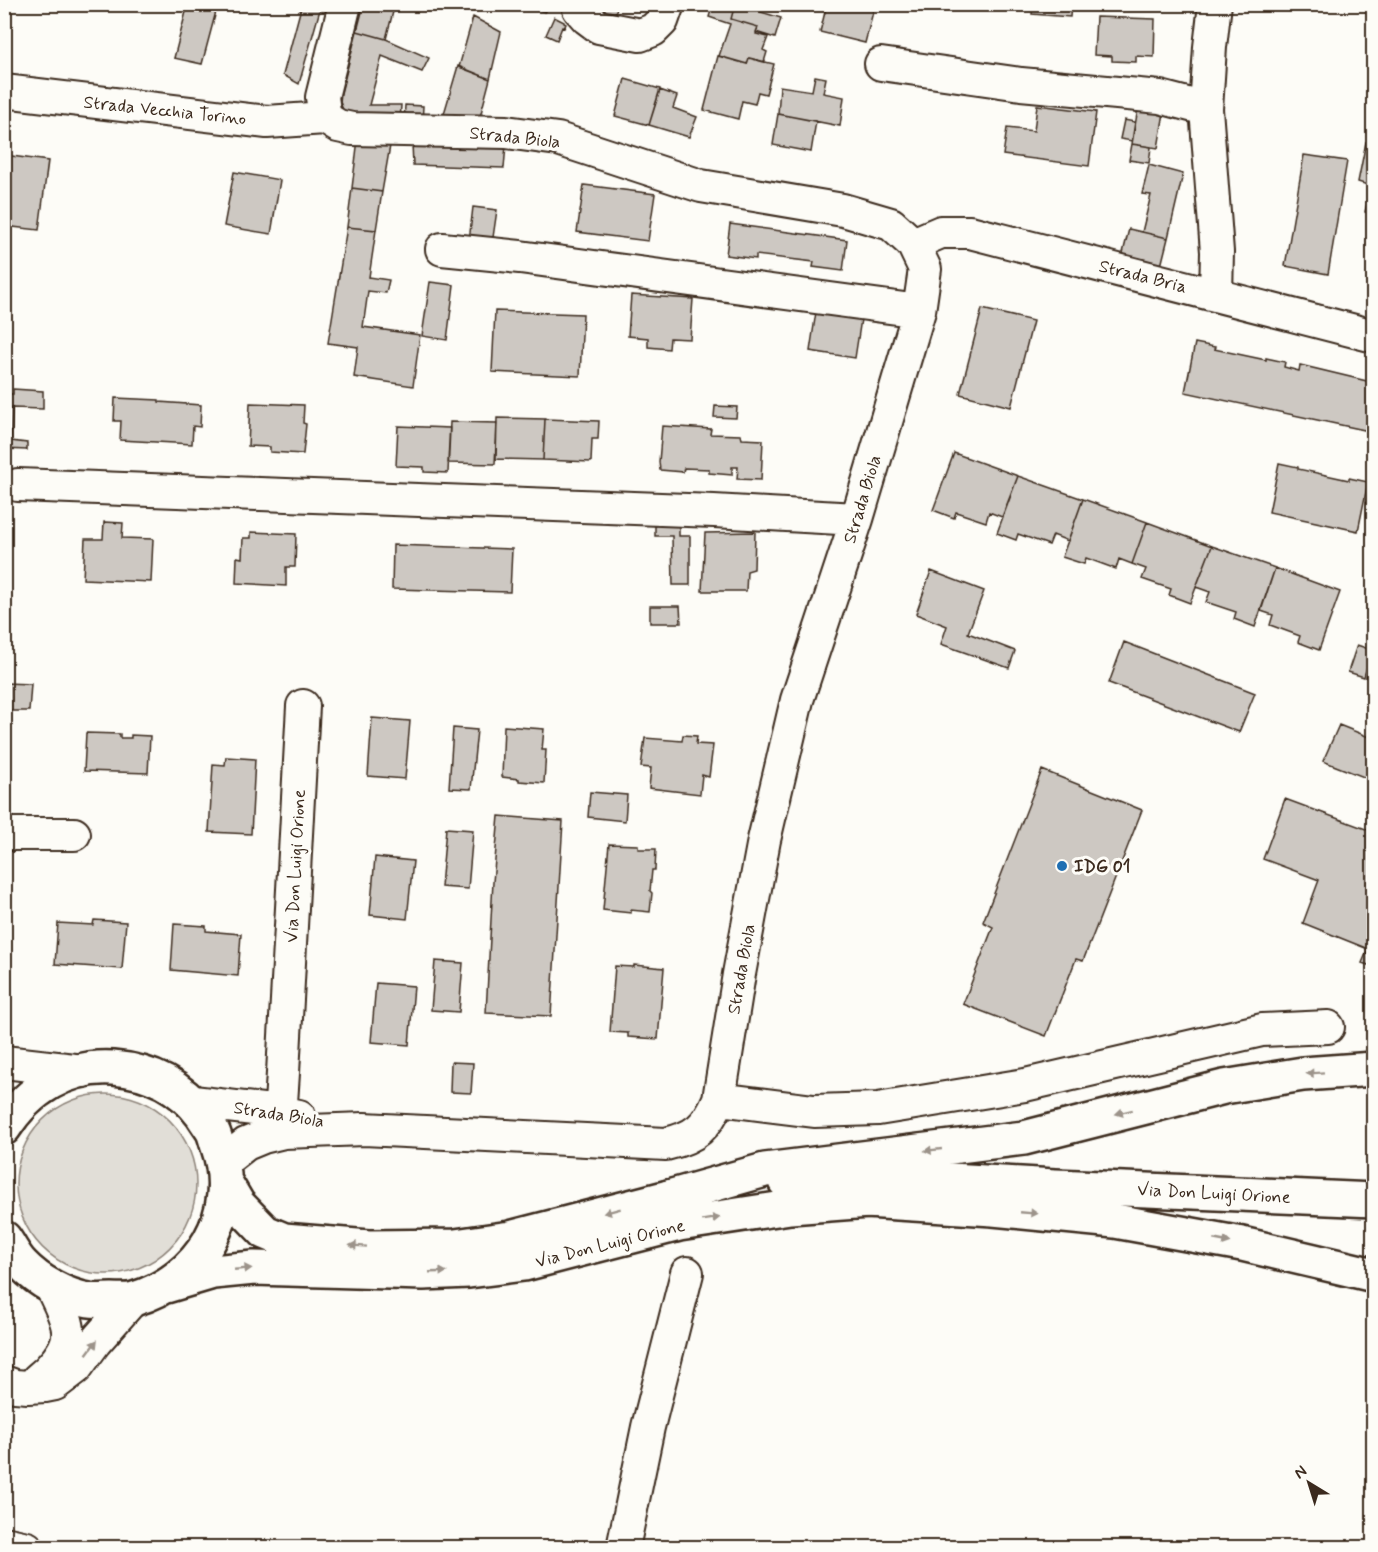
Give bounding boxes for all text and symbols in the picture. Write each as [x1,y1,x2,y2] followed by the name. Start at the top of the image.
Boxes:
[82,91,247,131] street label: Strada Vecchia Torino
[468,121,562,155] street label: Strada Biola
[1096,254,1189,299] street label: Strada Bria
[838,452,888,547] street label: Strada Biola
[280,789,312,943] street label: Via Don Luigi Orione
[1074,855,1131,879] place label: IDG 01
[1055,859,1069,873] marker: IDG 01
[722,922,762,1016] street label: Strada Biola
[1306,1068,1325,1078] one-way arrow
[232,1096,326,1134] street label: Strada Biola
[1115,1108,1134,1118] one-way arrow
[924,1145,943,1155] one-way arrow
[1137,1178,1291,1210] street label: Via Don Luigi Orione
[603,1207,621,1217] one-way arrow
[1020,1208,1039,1218] one-way arrow
[533,1214,688,1274] street label: Via Don Luigi Orione
[701,1214,720,1223] one-way arrow
[1213,1237,1232,1246] one-way arrow
[348,1241,367,1251] one-way arrow
[233,1264,252,1274] one-way arrow
[428,1268,447,1277] one-way arrow
[85,1339,97,1354] one-way arrow
[1279,1453,1339,1513] north arrow
[1290,1461,1311,1484] text: N

